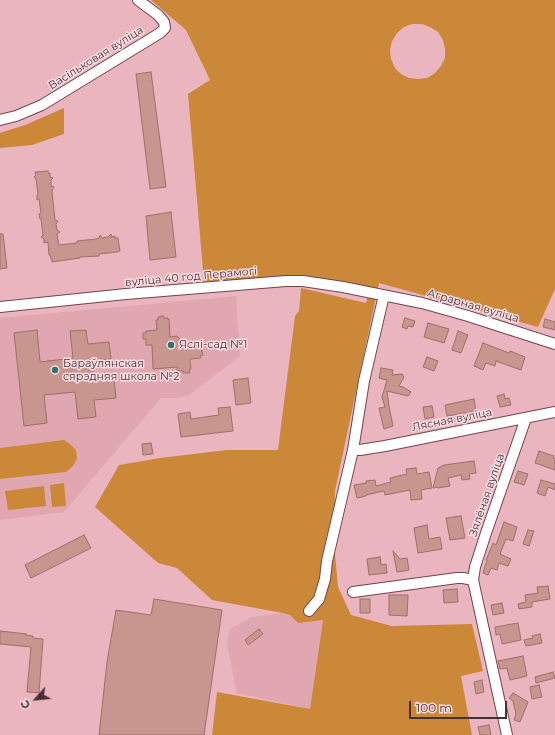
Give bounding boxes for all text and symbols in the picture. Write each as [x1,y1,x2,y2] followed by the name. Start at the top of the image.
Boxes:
[46,23,146,93] street label: Васільковая вуліца
[124,265,258,289] street label: вуліца 40 год Перамогі
[426,287,520,325] street label: Аграрная вуліца
[179,338,247,352] place label: Яслі-сад №1
[166,340,176,350] marker: Яслі-сад №1
[63,357,180,383] place label: Бараўлянская сярэдняя школа №2
[50,365,60,375] marker: Бараўлянская сярэдняя школа №2
[411,406,493,434] street label: Лясная вуліца
[467,452,507,538] street label: Зялёная вуліца
[16,679,56,719] north arrow
[411,693,509,719] scale bar
[17,698,33,711] text: С
[416,700,452,715] text: 100 m

